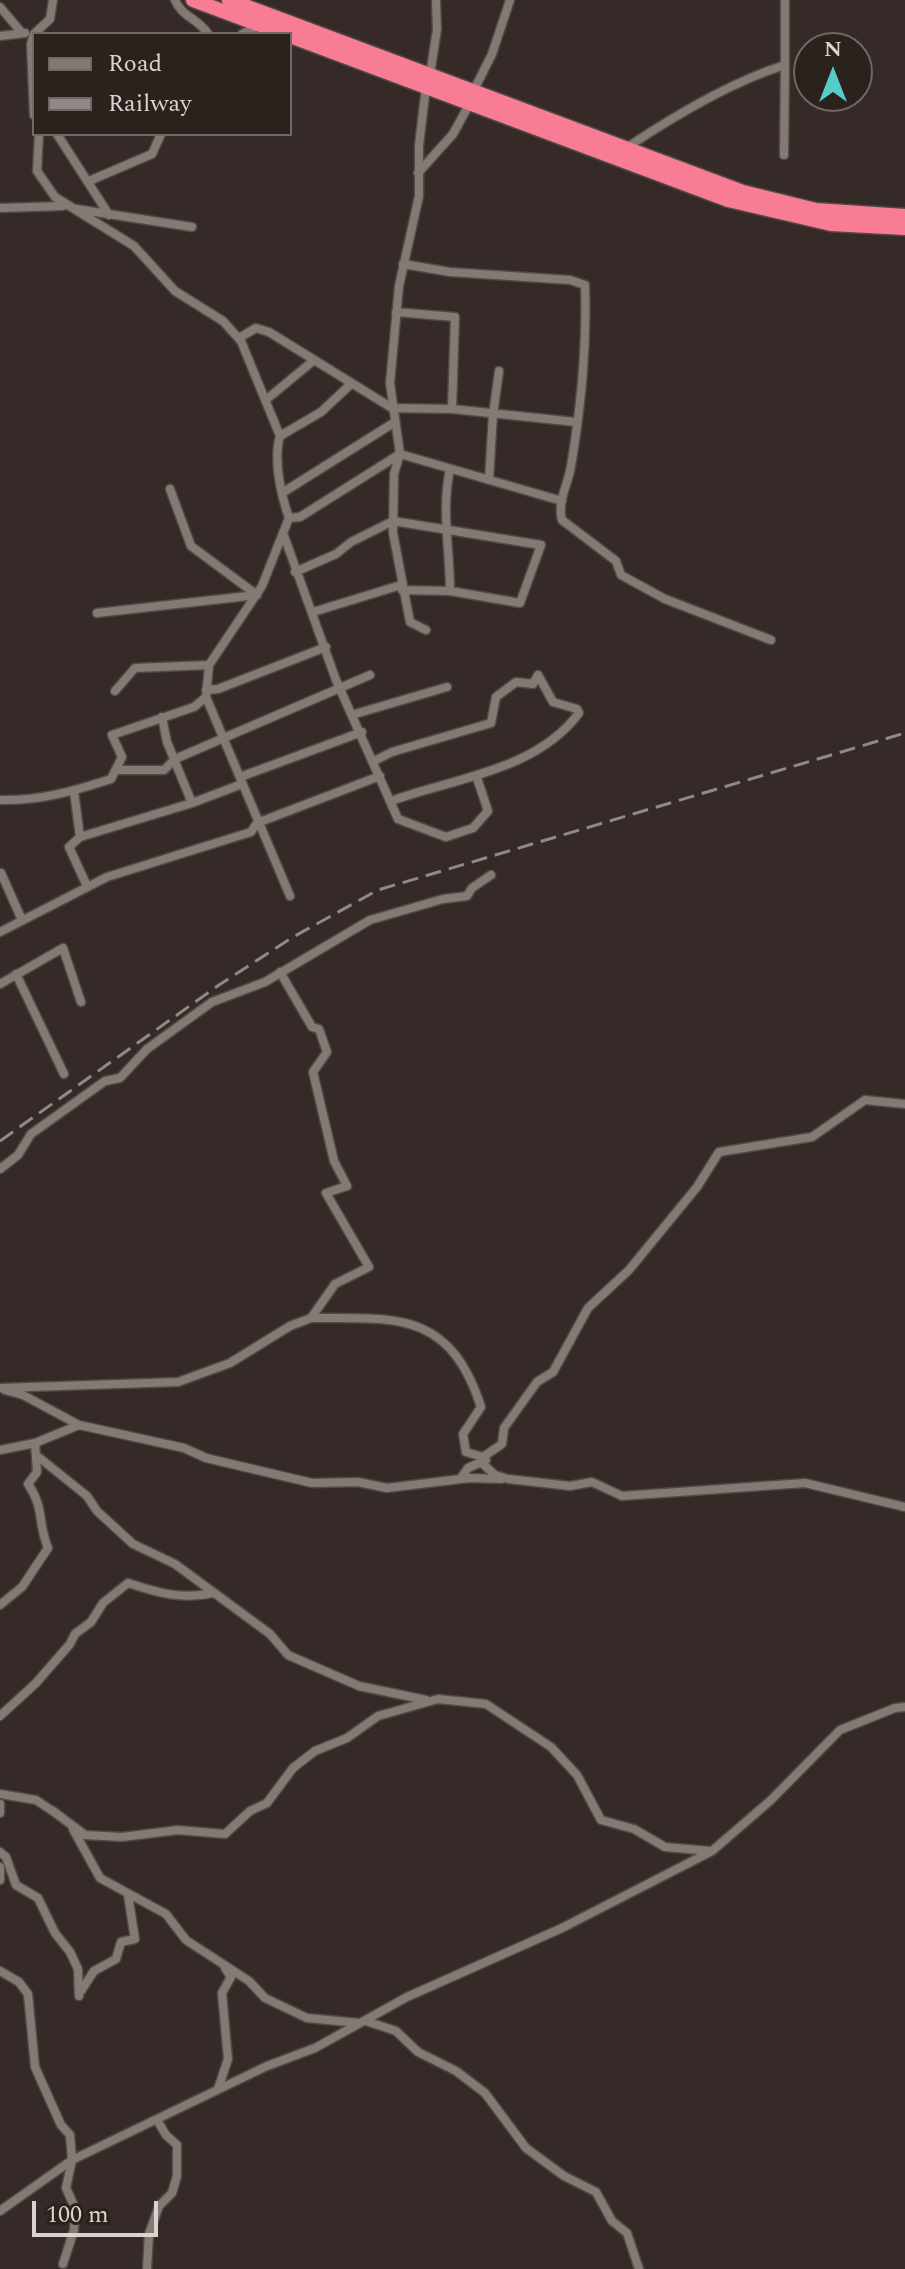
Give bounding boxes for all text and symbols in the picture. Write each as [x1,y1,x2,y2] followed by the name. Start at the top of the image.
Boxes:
[32,32,292,136] legend
[793,32,873,112] north arrow
[824,33,842,66] text: N
[108,46,162,82] text: Road
[108,86,192,122] text: Railway
[36,2185,162,2235] scale bar
[46,2197,109,2233] text: 100 m

